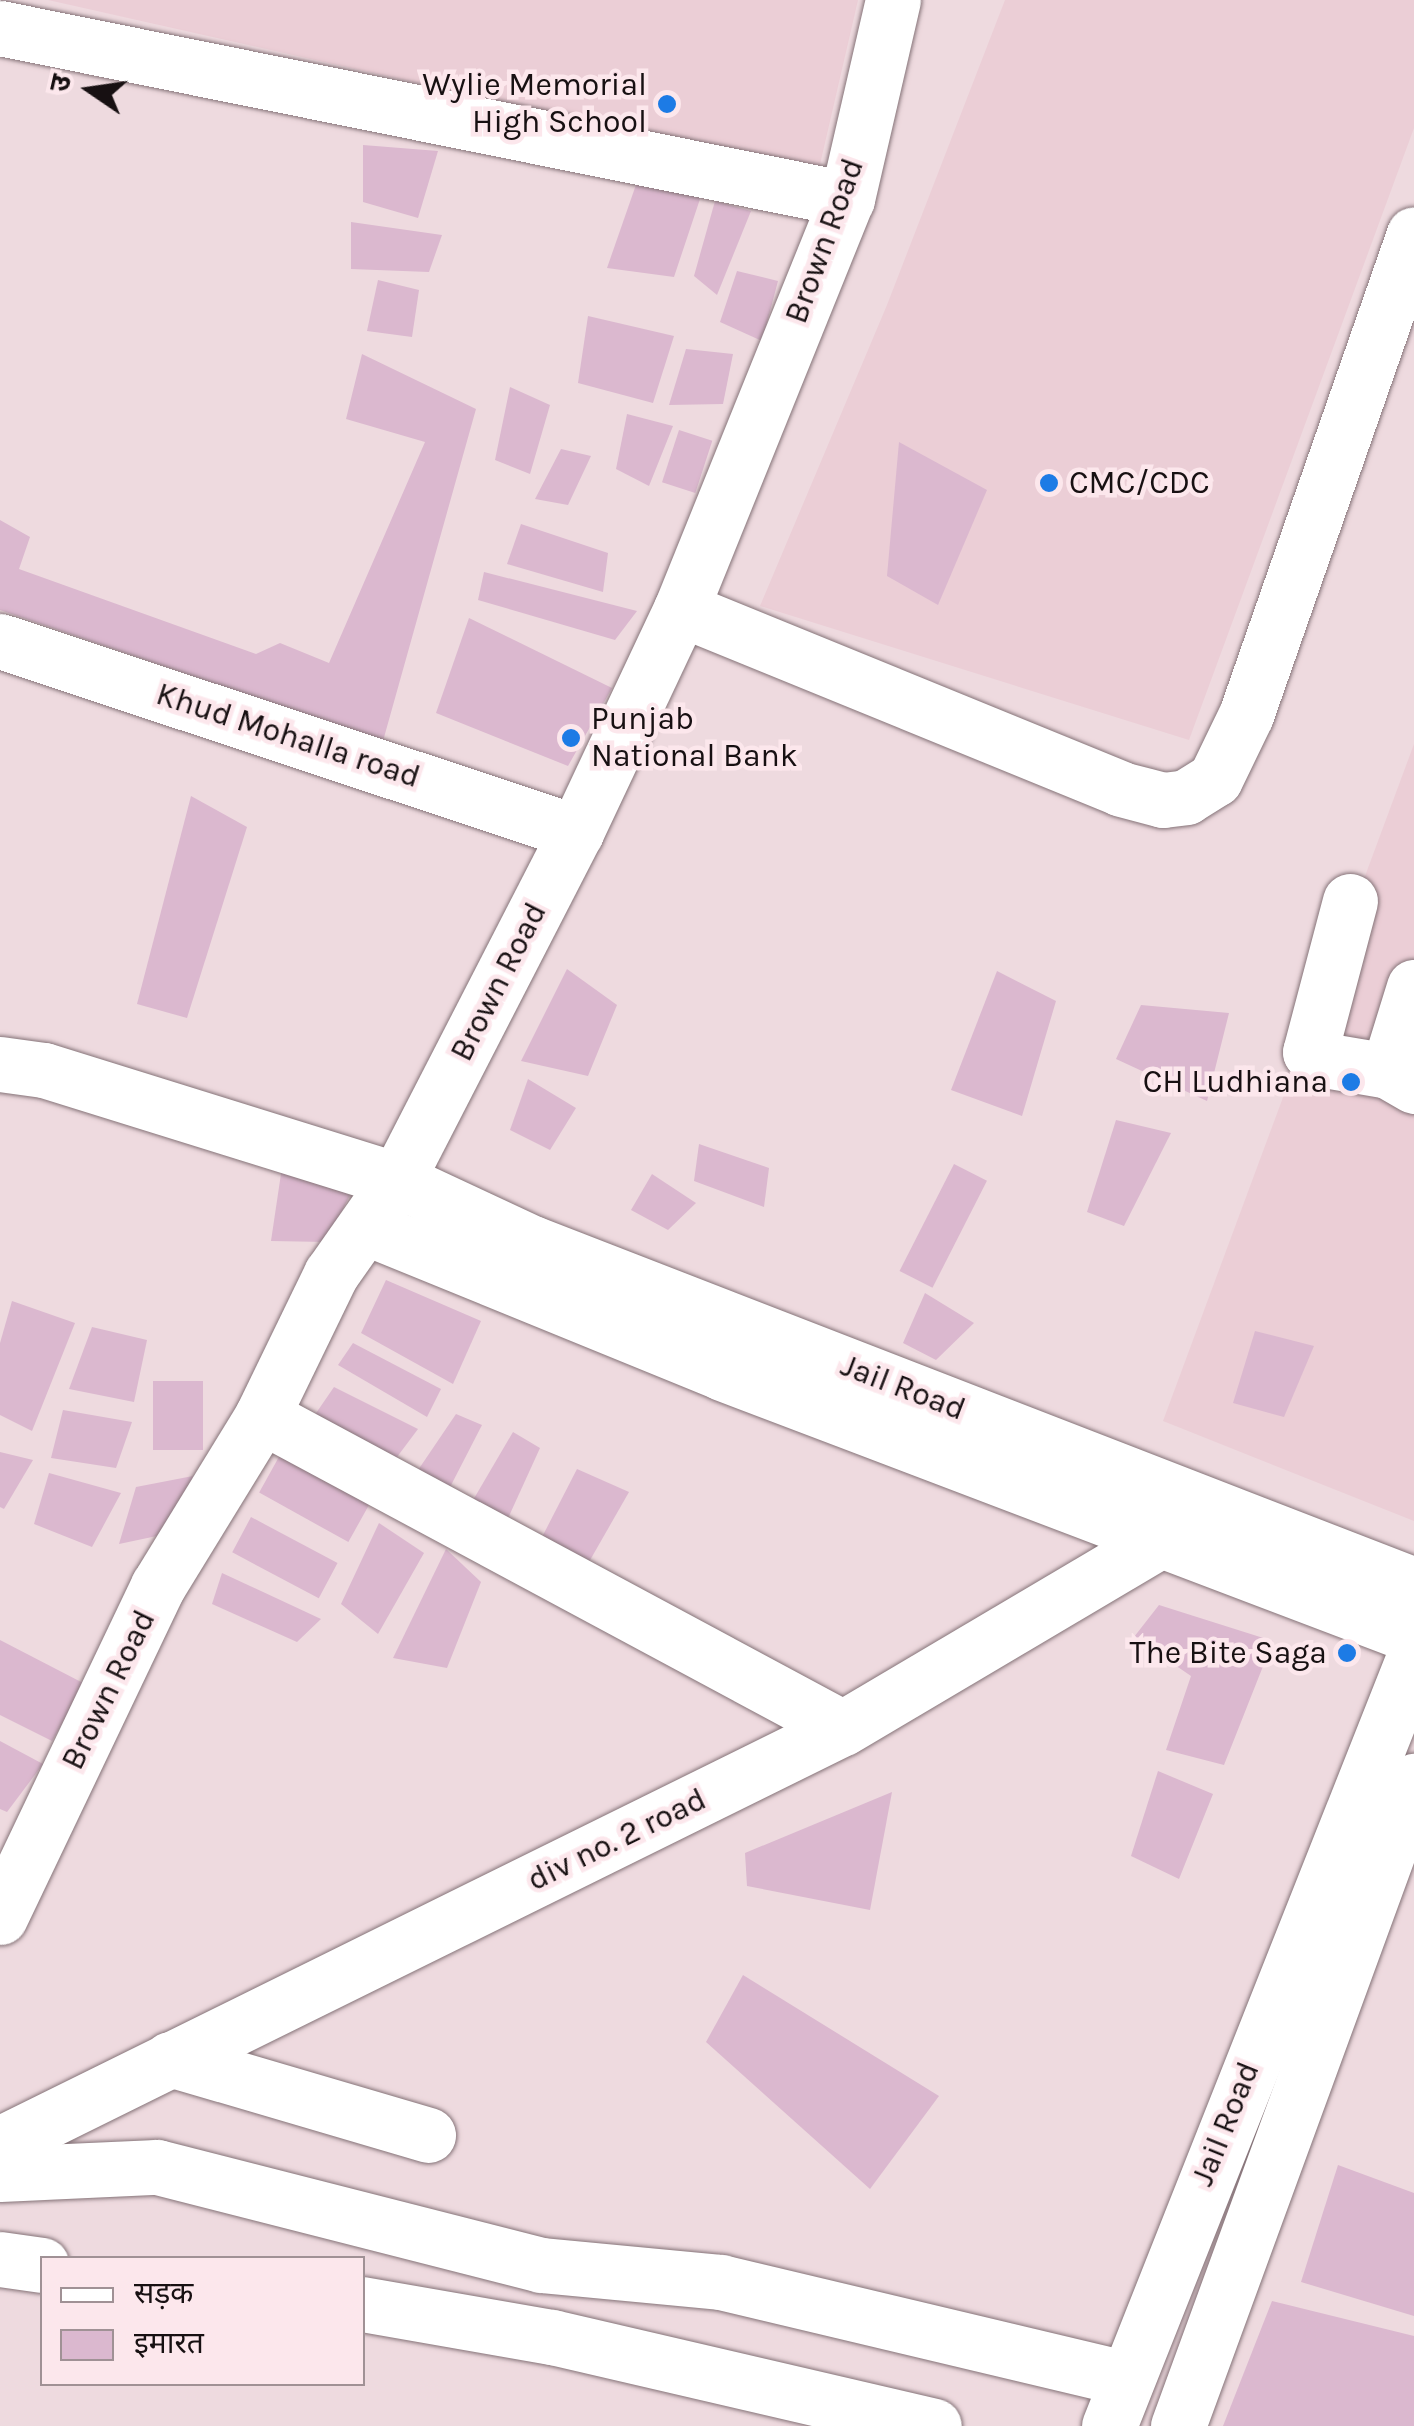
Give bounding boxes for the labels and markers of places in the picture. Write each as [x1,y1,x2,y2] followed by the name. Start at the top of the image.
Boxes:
[422,67,647,142] place label: Wylie Memorial High School
[656,93,678,115] marker: Wylie Memorial High School
[1069,464,1209,502] place label: CMC/CDC
[1038,472,1060,494] marker: CMC/CDC
[591,701,798,776] place label: Punjab National Bank
[560,727,582,749] marker: Punjab National Bank
[1143,1063,1328,1101] place label: CH Ludhiana
[1338,1069,1364,1095] marker: CH Ludhiana
[1130,1634,1327,1672] place label: The Bite Saga
[1336,1642,1358,1664] marker: The Bite Saga

